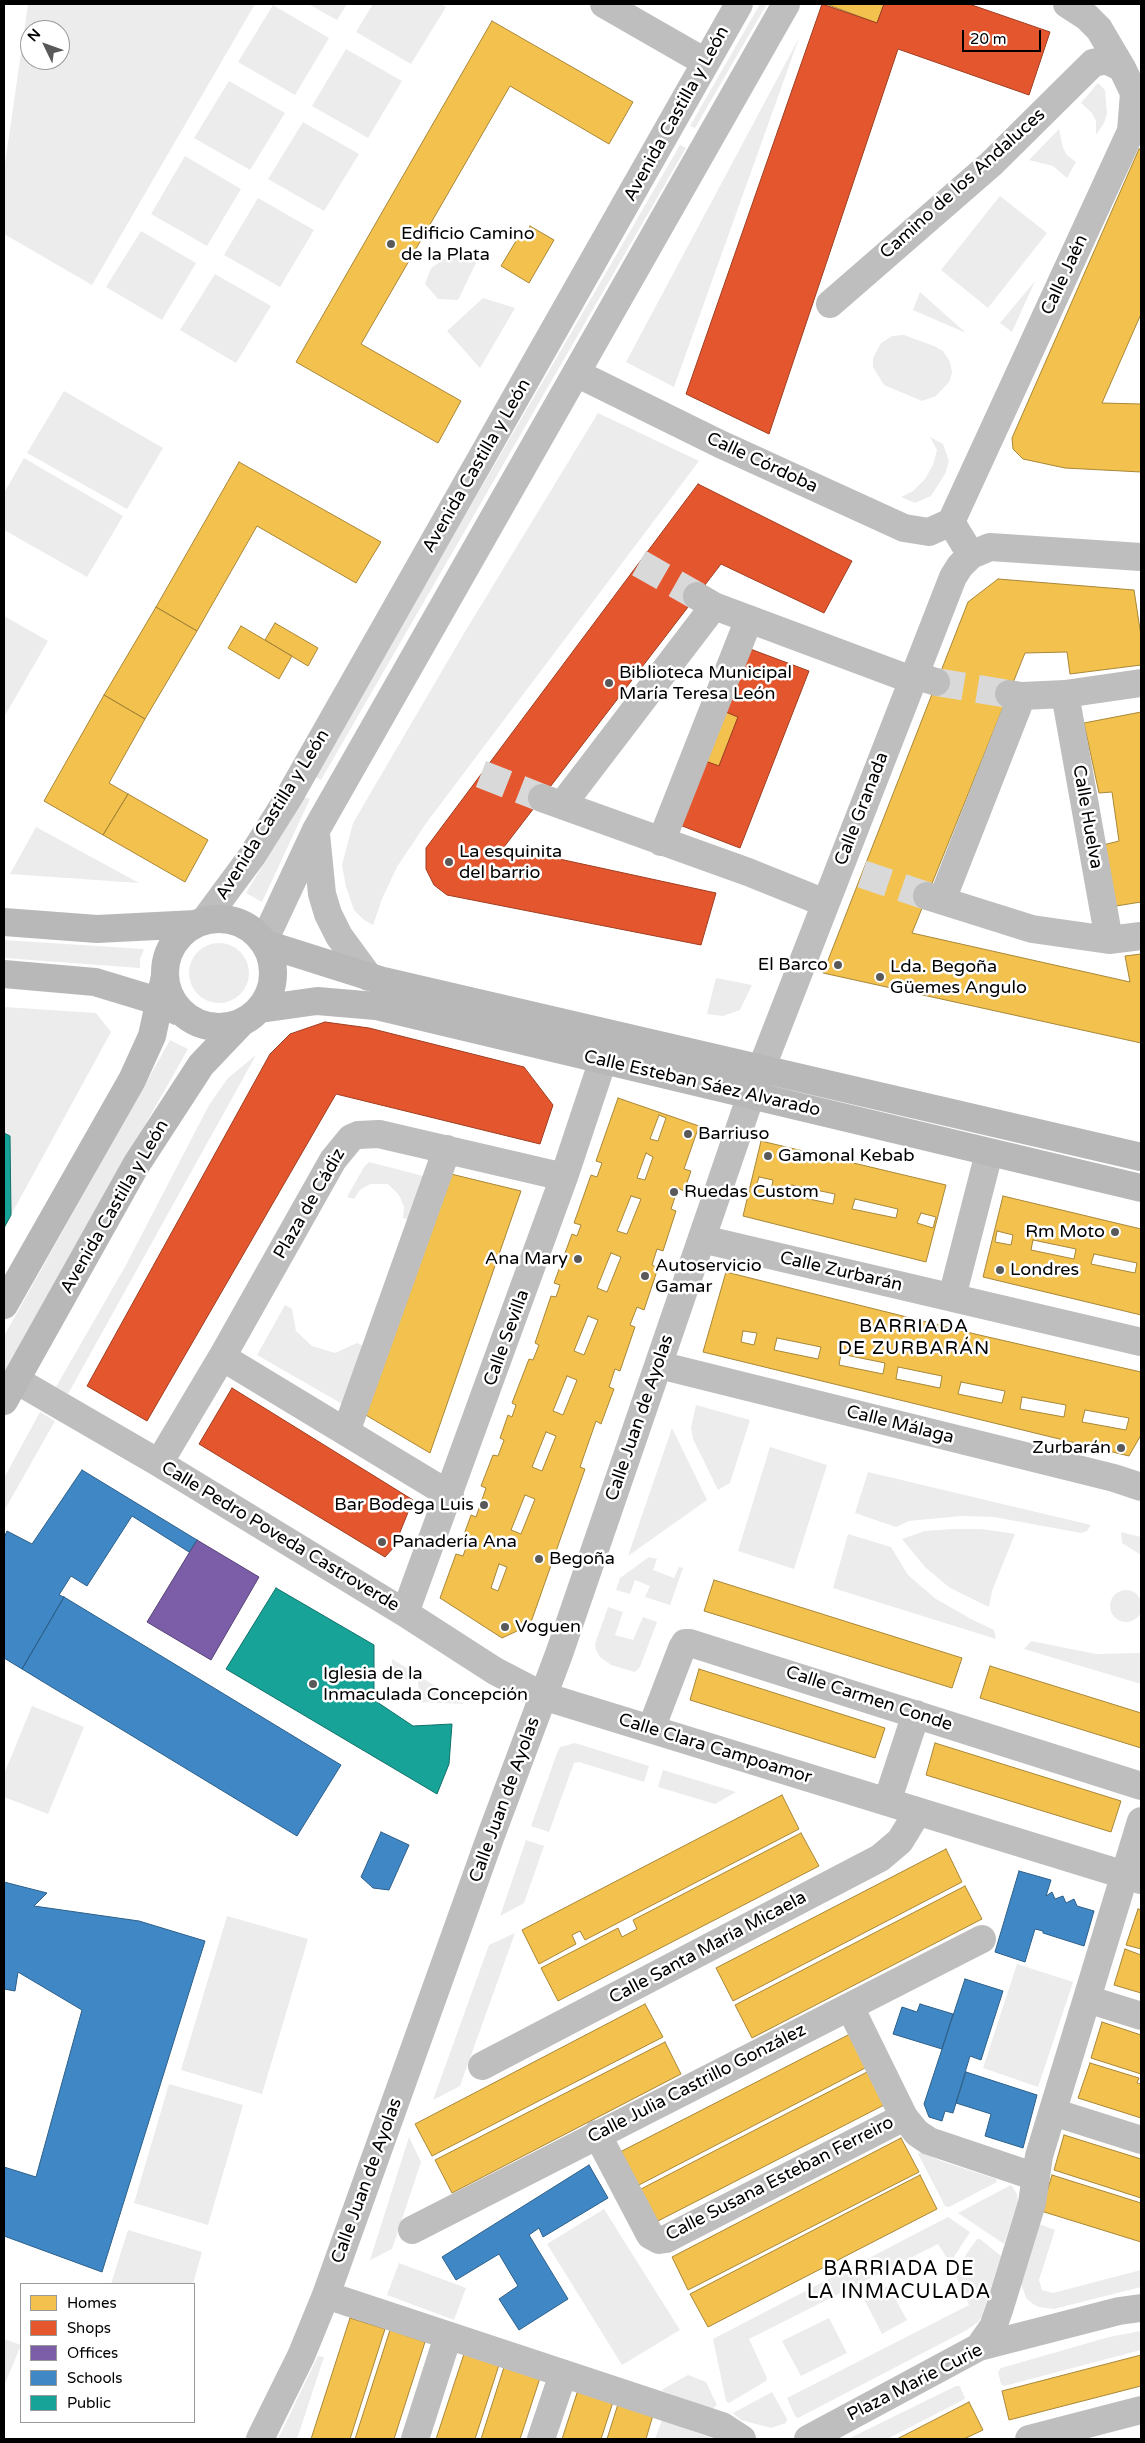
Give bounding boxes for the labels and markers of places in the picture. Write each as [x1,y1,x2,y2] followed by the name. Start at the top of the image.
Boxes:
[401,223,535,266] place label: Edificio Camino de la Plata
[385,238,397,250] marker: Edificio Camino de la Plata
[619,662,792,704] place label: Biblioteca Municipal María Teresa León
[603,677,615,689] marker: Biblioteca Municipal María Teresa León
[459,841,562,884] place label: La esquinita del barrio
[443,856,455,868] marker: La esquinita del barrio
[758,954,828,976] place label: El Barco
[890,956,1027,999] place label: Lda. Begoña Güemes Angulo
[832,959,844,971] marker: El Barco
[874,971,886,983] marker: Lda. Begoña Güemes Angulo
[698,1123,769,1145] place label: Barriuso
[682,1128,694,1140] marker: Barriuso
[778,1145,915,1167] place label: Gamonal Kebab
[762,1150,774,1162] marker: Gamonal Kebab
[684,1181,819,1203] place label: Ruedas Custom
[668,1186,680,1198] marker: Ruedas Custom
[1025,1221,1105,1243] place label: Rm Moto
[1109,1226,1121,1238] marker: Rm Moto
[485,1248,568,1270] place label: Ana Mary
[572,1253,584,1265] marker: Ana Mary
[655,1255,762,1298] place label: Autoservicio Gamar
[1010,1259,1079,1281] place label: Londres
[994,1264,1006,1276] marker: Londres
[639,1270,651,1282] marker: Autoservicio Gamar
[1032,1437,1111,1459] place label: Zurbarán
[1115,1442,1127,1454] marker: Zurbarán
[334,1494,474,1516] place label: Bar Bodega Luis
[478,1499,490,1511] marker: Bar Bodega Luis
[392,1531,517,1553] place label: Panadería Ana
[376,1536,388,1548] marker: Panadería Ana
[549,1548,615,1570] place label: Begoña
[533,1553,545,1565] marker: Begoña
[515,1616,581,1638] place label: Voguen
[499,1621,511,1633] marker: Voguen
[323,1663,528,1706] place label: Iglesia de la Inmaculada Concepción
[307,1678,319,1690] marker: Iglesia de la Inmaculada Concepción

